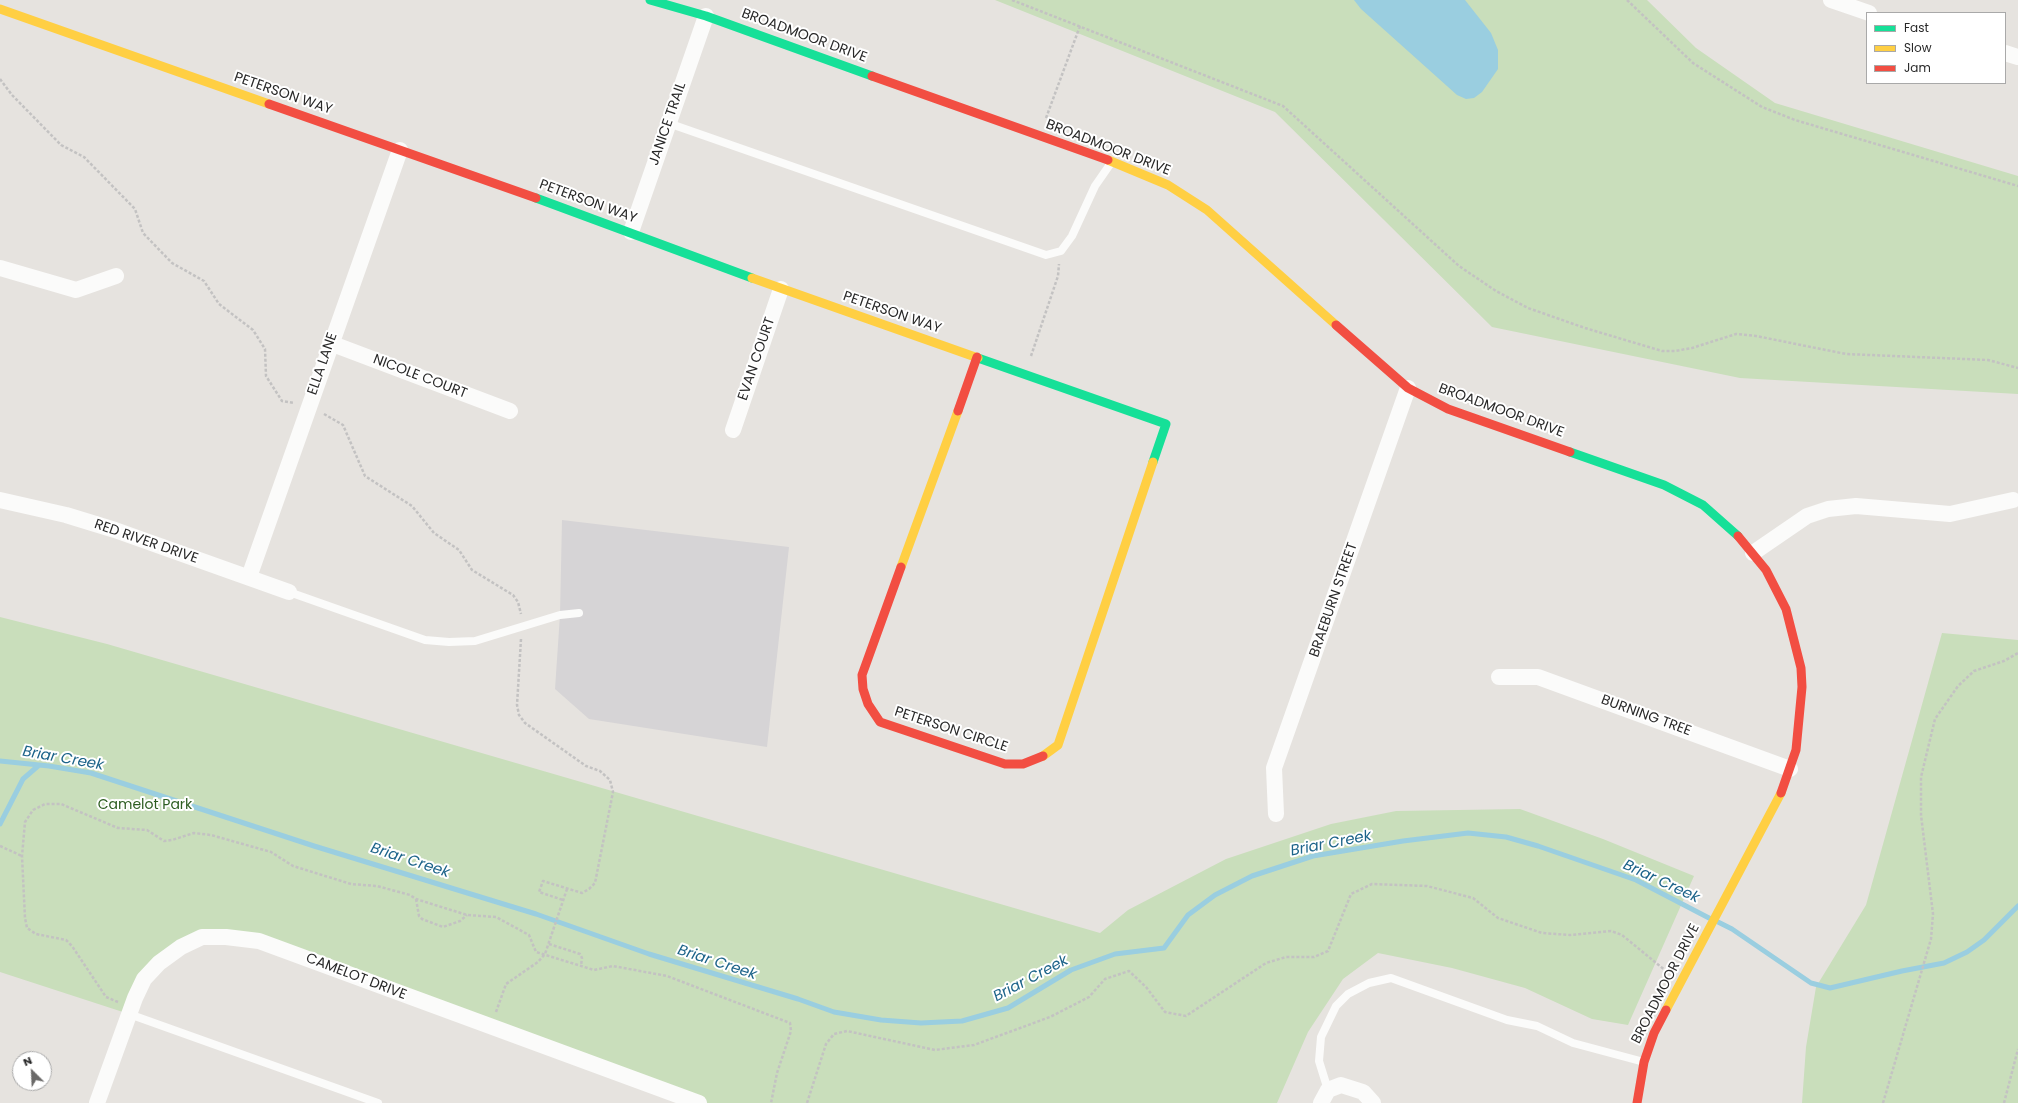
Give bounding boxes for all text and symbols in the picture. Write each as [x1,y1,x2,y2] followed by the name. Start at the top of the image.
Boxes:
[739,5,869,67] street label: BROADMOOR DRIVE
[1866,12,2006,84] legend
[1904,19,1929,36] text: Fast
[1904,39,1932,56] text: Slow
[1904,59,1931,76] text: Jam
[232,69,334,119] street label: PETERSON WAY
[646,80,690,168] street label: JANICE TRAIL
[1043,116,1173,180] street label: BROADMOOR DRIVE
[537,177,639,227] street label: PETERSON WAY
[841,288,943,338] street label: PETERSON WAY
[735,315,779,403] street label: EVAN COURT
[304,331,342,397] street label: ELLA LANE
[371,351,469,403] street label: NICOLE COURT
[1436,380,1566,442] street label: BROADMOOR DRIVE
[92,516,200,568] street label: RED RIVER DRIVE
[1307,540,1361,660] street label: BRAEBURN STREET
[1599,692,1693,740] street label: BURNING TREE
[892,704,1010,756] street label: PETERSON CIRCLE
[21,743,105,775] water label: Briar Creek
[98,797,192,813] park label: Camelot Park
[1289,827,1373,861] water label: Briar Creek
[368,840,452,882] water label: Briar Creek
[1620,856,1702,908] water label: Briar Creek
[1628,921,1704,1047] street label: BROADMOOR DRIVE
[675,942,759,984] water label: Briar Creek
[303,950,409,1004] street label: CAMELOT DRIVE
[990,952,1072,1006] water label: Briar Creek
[12,1051,52,1091] north arrow
[20,1052,35,1070] text: N

